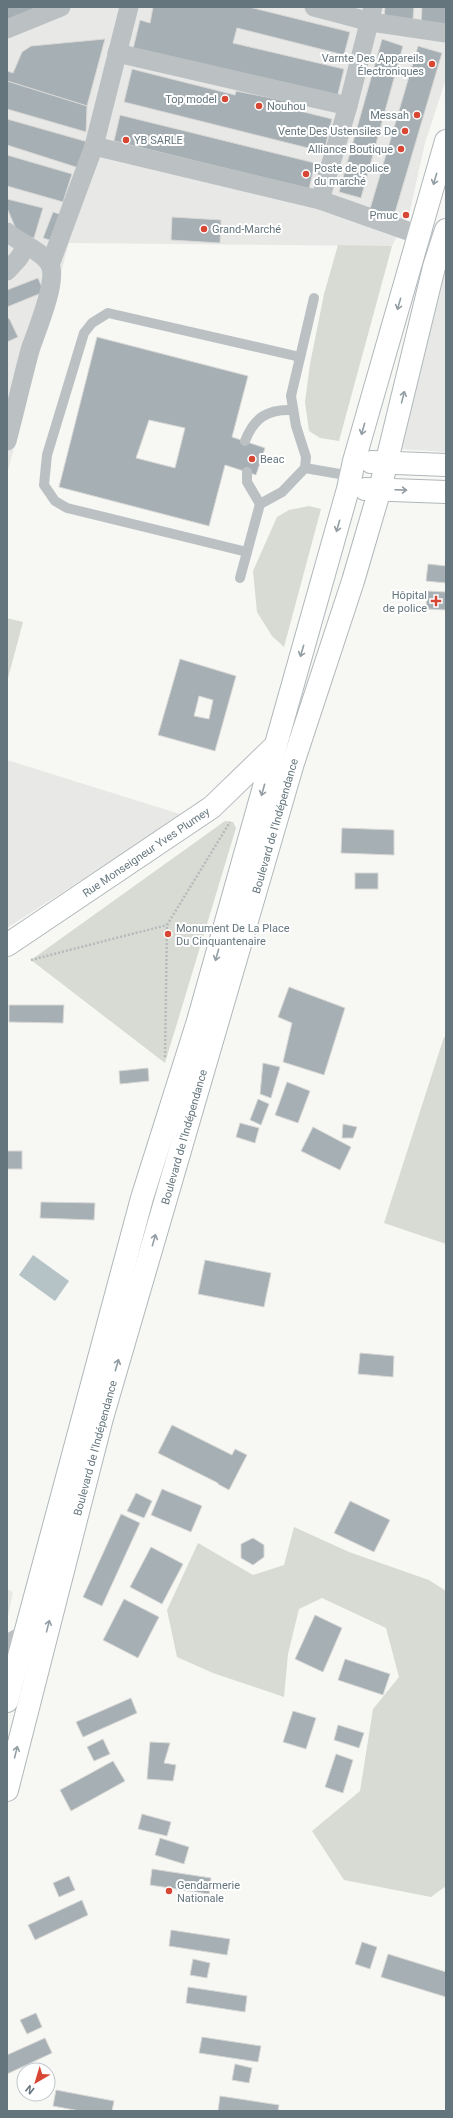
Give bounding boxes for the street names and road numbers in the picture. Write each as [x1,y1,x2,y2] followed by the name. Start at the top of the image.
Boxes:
[250,757,301,895] street label: Boulevard de l'Indépendance
[80,805,213,900] street label: Rue Monseigneur Yves Plumey
[159,1068,210,1206] street label: Boulevard de l'Indépendance
[71,1379,120,1517] street label: Boulevard de l'Indépendance

